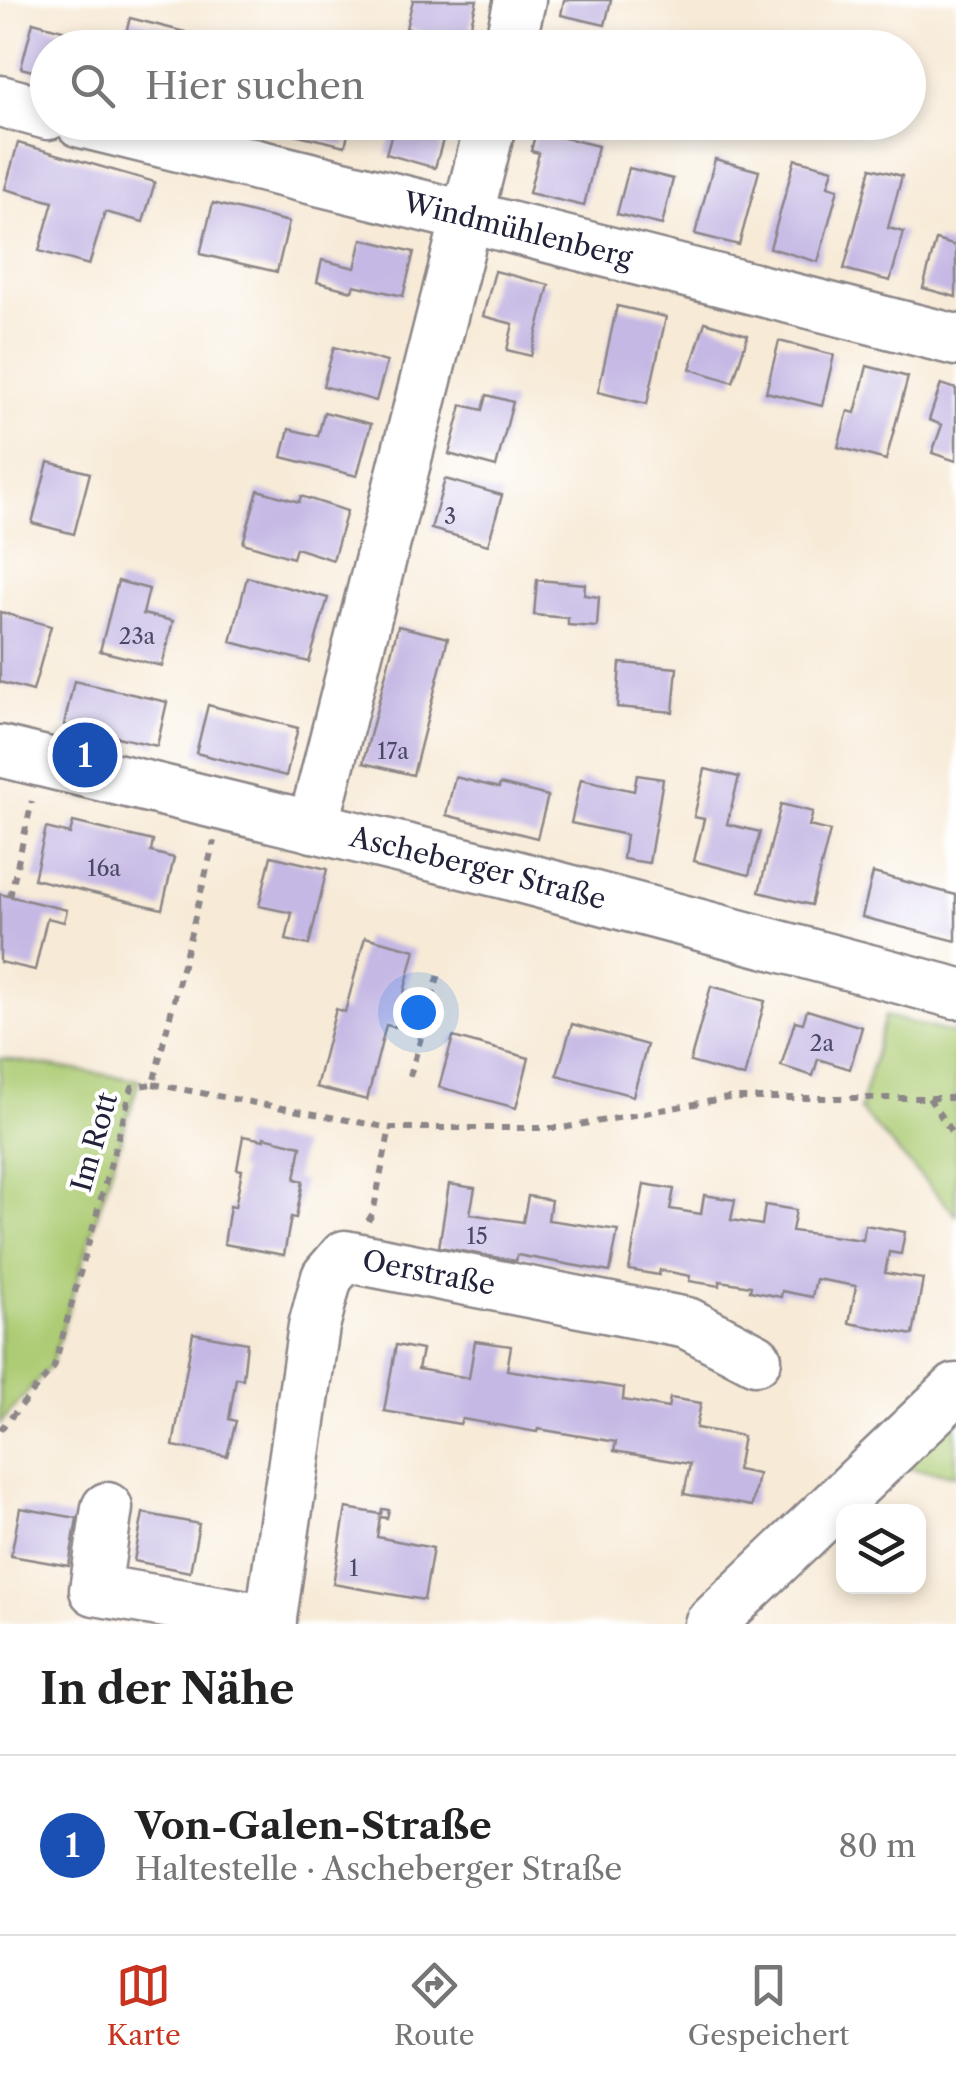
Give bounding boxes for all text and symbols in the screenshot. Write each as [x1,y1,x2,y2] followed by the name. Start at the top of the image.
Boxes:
[30,30,926,140] search box
[65,58,120,113] icon: search
[145,62,365,109] text: Hier suchen
[399,184,636,275] street label: Windmühlenberg
[444,503,456,530] house number: 3
[119,623,156,650] house number: 23a
[52,718,118,792] pin: 1
[377,738,409,765] house number: 17a
[346,819,610,916] street label: Ascheberger Straße
[87,855,121,882] house number: 16a
[393,987,444,1038] your location
[810,1030,835,1057] house number: 2a
[64,1089,124,1195] street label: Im Rott
[466,1223,488,1250] house number: 15
[360,1243,498,1302] street label: Oerstraße
[836,1504,926,1594] map controls
[836,1504,926,1594] button: layers
[349,1555,359,1582] house number: 1
[40,1663,294,1715] text: In der Nähe
[135,1802,492,1849] text: Von-Galen-Straße
[65,1826,80,1865] text: 1
[838,1826,916,1865] text: 80 m
[135,1849,622,1888] text: Haltestelle · Ascheberger Straße
[107,1958,181,2052] tab: Karte
[394,1958,474,2052] tab: Route
[688,1958,849,2052] tab: Gespeichert

